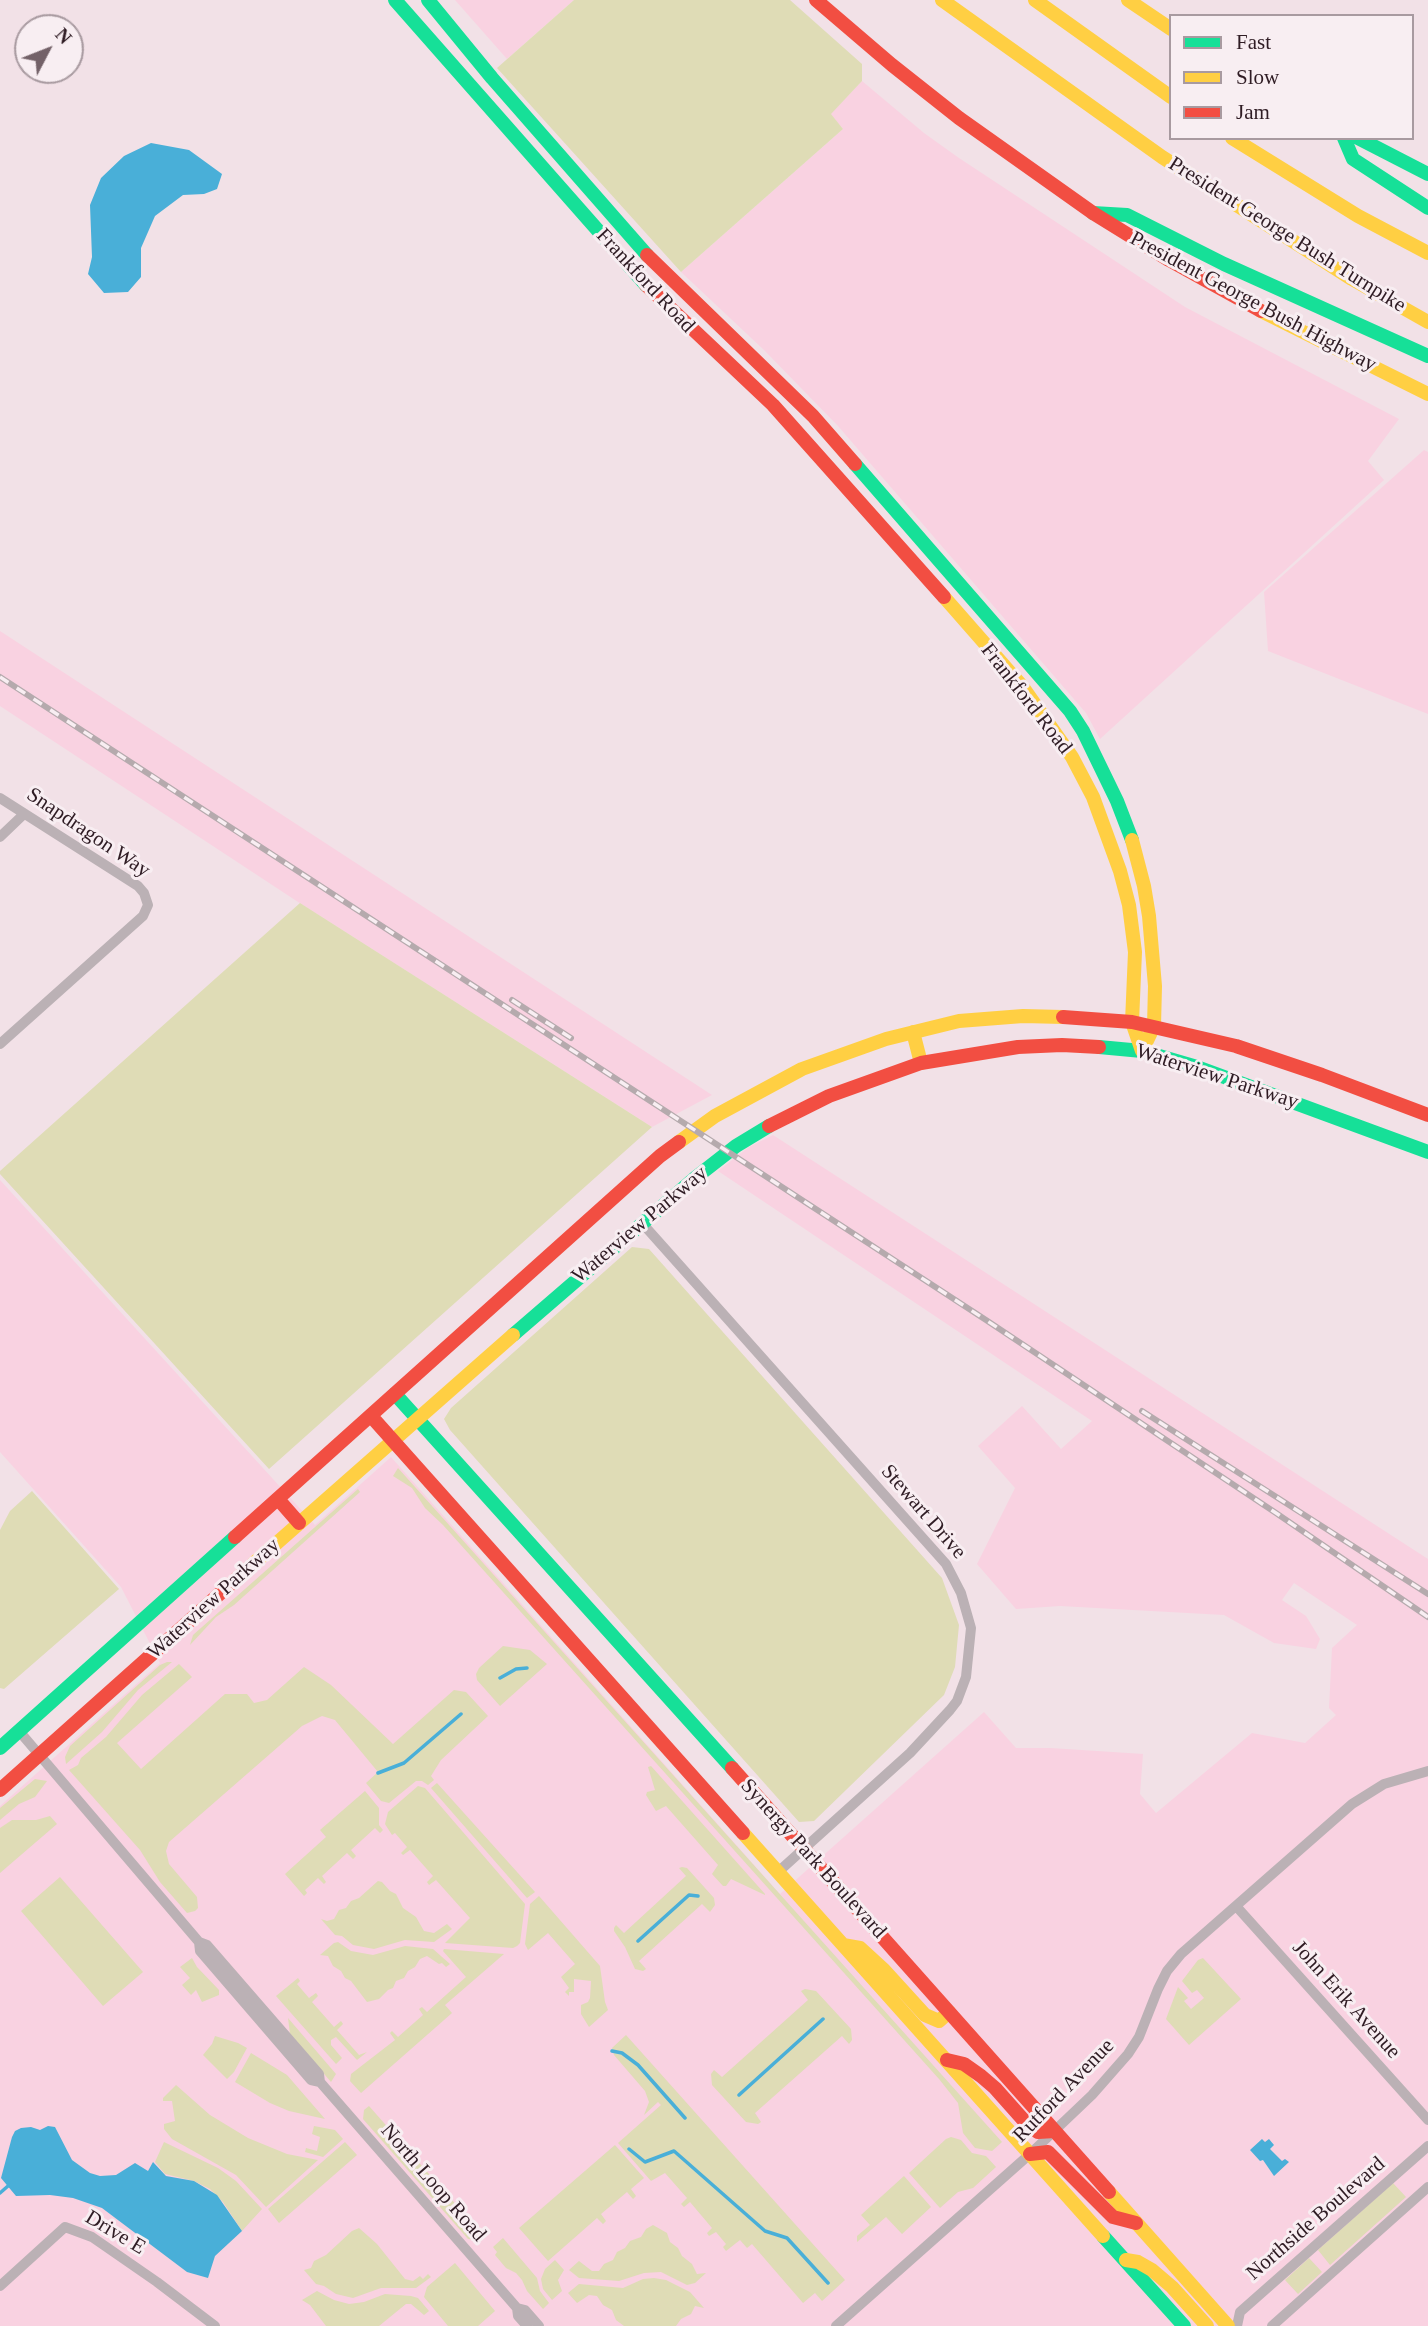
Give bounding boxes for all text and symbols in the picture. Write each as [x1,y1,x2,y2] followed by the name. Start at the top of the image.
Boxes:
[14,14,84,84] north arrow
[1169,14,1414,140] legend
[51,24,76,48] text: N
[1236,30,1271,54] text: Fast
[1236,65,1279,89] text: Slow
[1236,100,1270,124] text: Jam
[1164,152,1410,318] street label: President George Bush Turnpike
[590,224,700,338] street label: Frankford Road
[1125,226,1381,378] street label: President George Bush Highway
[975,639,1077,759] street label: Frankford Road
[21,782,155,884] street label: Snapdragon Way
[1133,1039,1301,1115] street label: Waterview Parkway
[567,1161,713,1289] street label: Waterview Parkway
[875,1460,971,1564] street label: Stewart Drive
[143,1533,285,1665] street label: Waterview Parkway
[735,1774,891,1944] street label: Synergy Park Boulevard
[1286,1936,1406,2064] street label: John Erik Avenue
[1008,2034,1120,2148] street label: Rutford Avenue
[375,2119,491,2247] street label: North Loop Road
[1241,2152,1391,2286] street label: Northside Boulevard
[80,2205,150,2261] street label: Drive E

